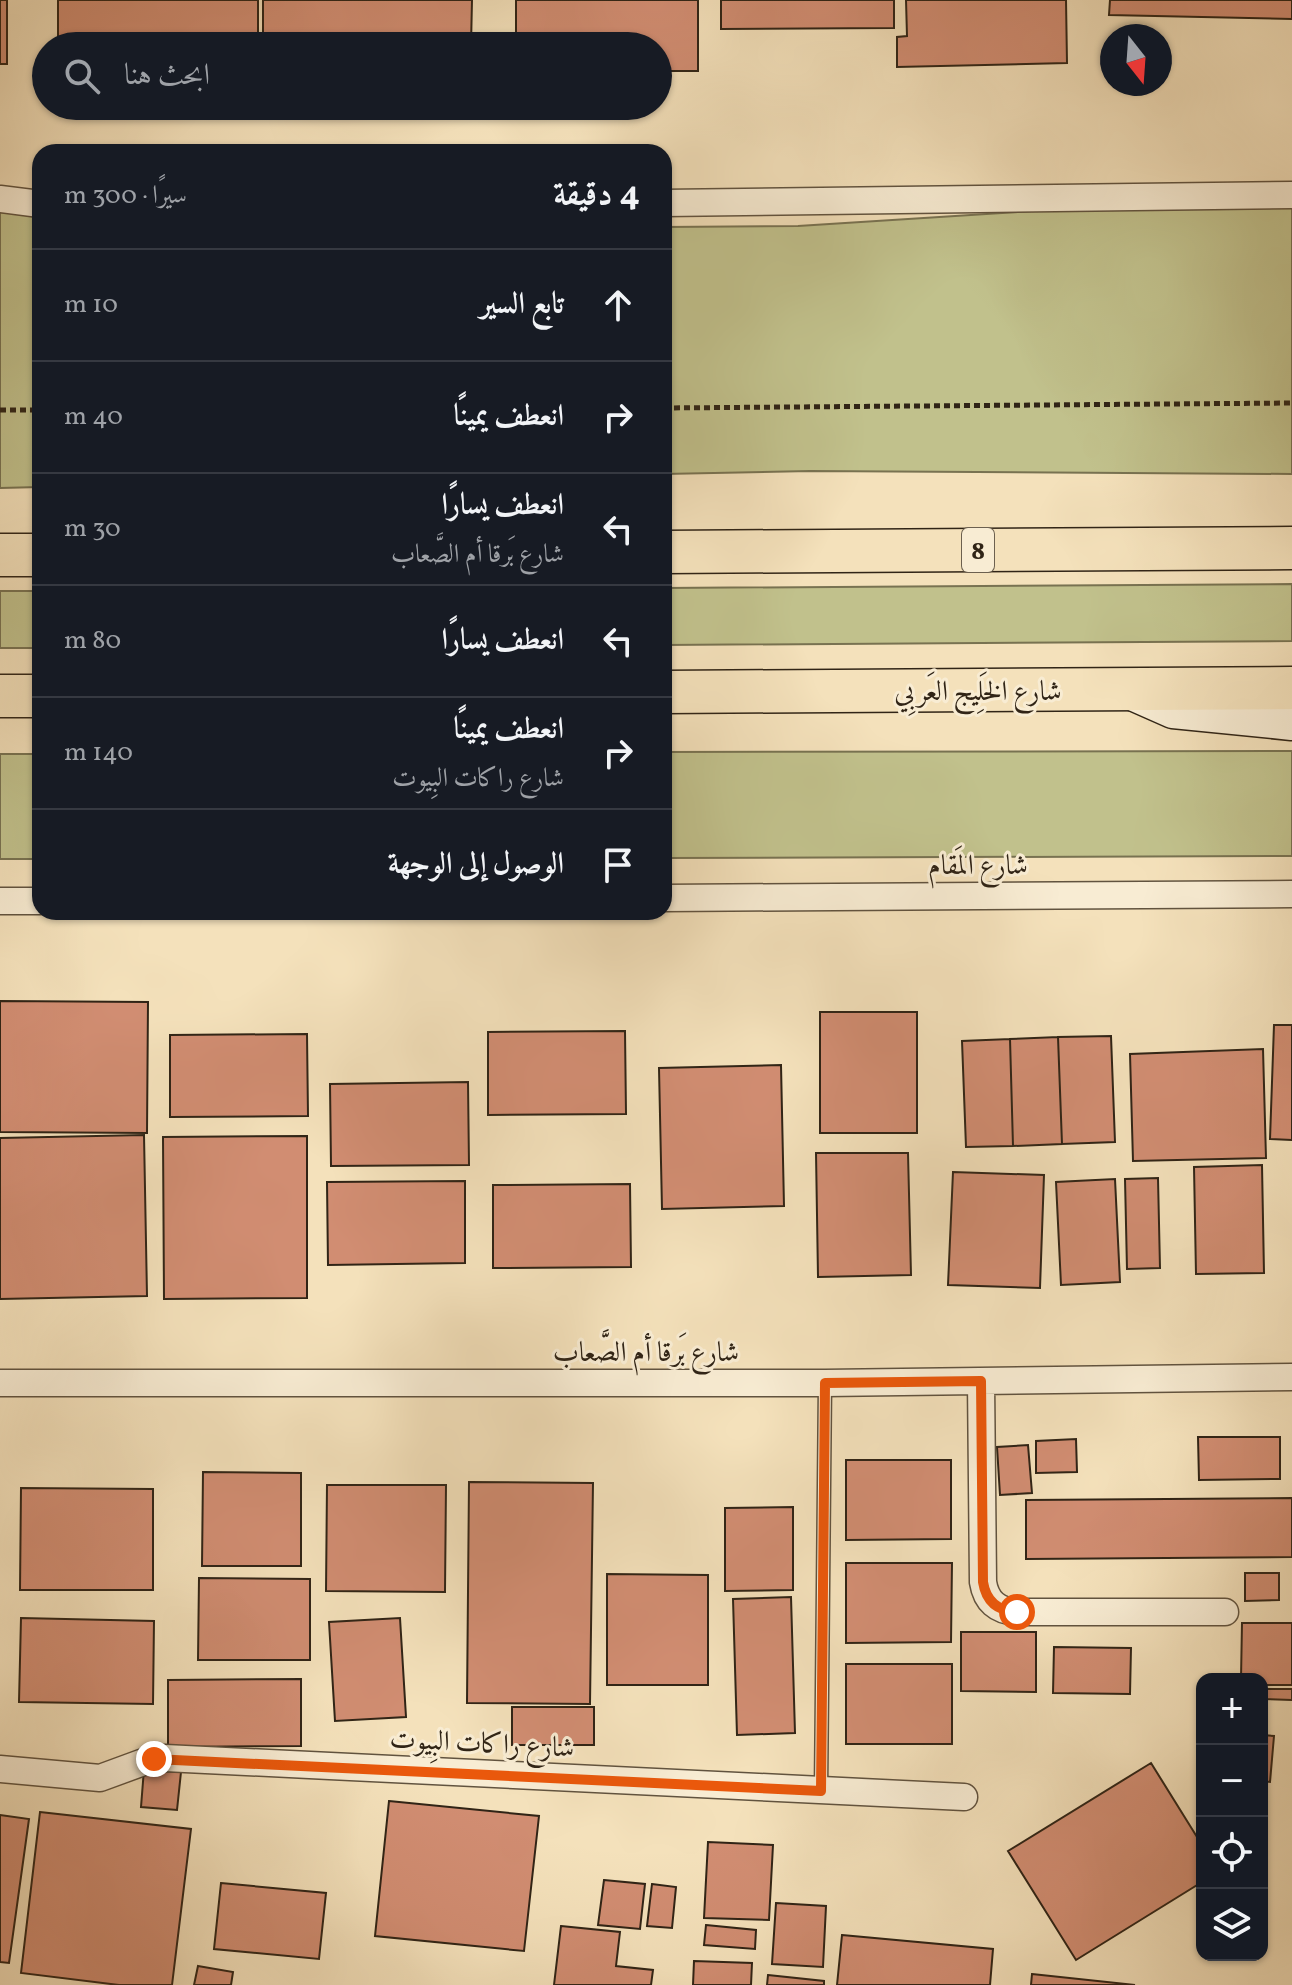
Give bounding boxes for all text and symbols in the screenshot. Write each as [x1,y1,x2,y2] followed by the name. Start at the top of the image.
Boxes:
[1100,24,1172,96] north arrow
[32,32,672,120] search box
[60,54,104,98] icon: search
[124,55,210,97] text: ابحث هنا
[553,172,640,219] text: 4 دقيقة
[64,178,187,214] text: سيرًا · 300 m
[596,283,640,327] icon: ahead
[480,284,564,326] text: تابع السير
[64,287,118,323] text: 10 m
[596,395,640,439] icon: right
[453,396,564,438] text: انعطف يمينًا
[64,399,123,435] text: 40 m
[441,485,564,527] text: انعطف يسارًا
[596,507,640,551] icon: left
[64,511,121,547] text: 30 m
[962,528,994,572] road number: 8
[391,537,564,573] text: شارع بَرقا أم الصَّعاب
[596,619,640,663] icon: left
[441,620,564,662] text: انعطف يسارًا
[64,623,121,659] text: 80 m
[894,670,1062,716] street label: شارع الخَلِيج العَربِي
[453,709,564,751] text: انعطف يمينًا
[596,731,640,775] icon: right
[64,735,133,771] text: 140 m
[392,761,564,797] text: شارع راكات البِيوت
[596,843,640,887] icon: arrive
[388,844,564,886] text: الوصول إلى الوجهة
[928,844,1028,889] street label: شارع المَقام
[553,1328,739,1376] street label: شارع بَرقا أم الصَّعاب
[999,1594,1035,1630] route start
[1196,1673,1268,1961] map controls
[1196,1673,1268,1745] button: +
[388,1720,575,1771] street label: شارع راكات البِيوت
[136,1741,172,1777] route end
[1196,1745,1268,1817] button: −
[1196,1817,1268,1889] button: locate
[1196,1889,1268,1961] button: layers

